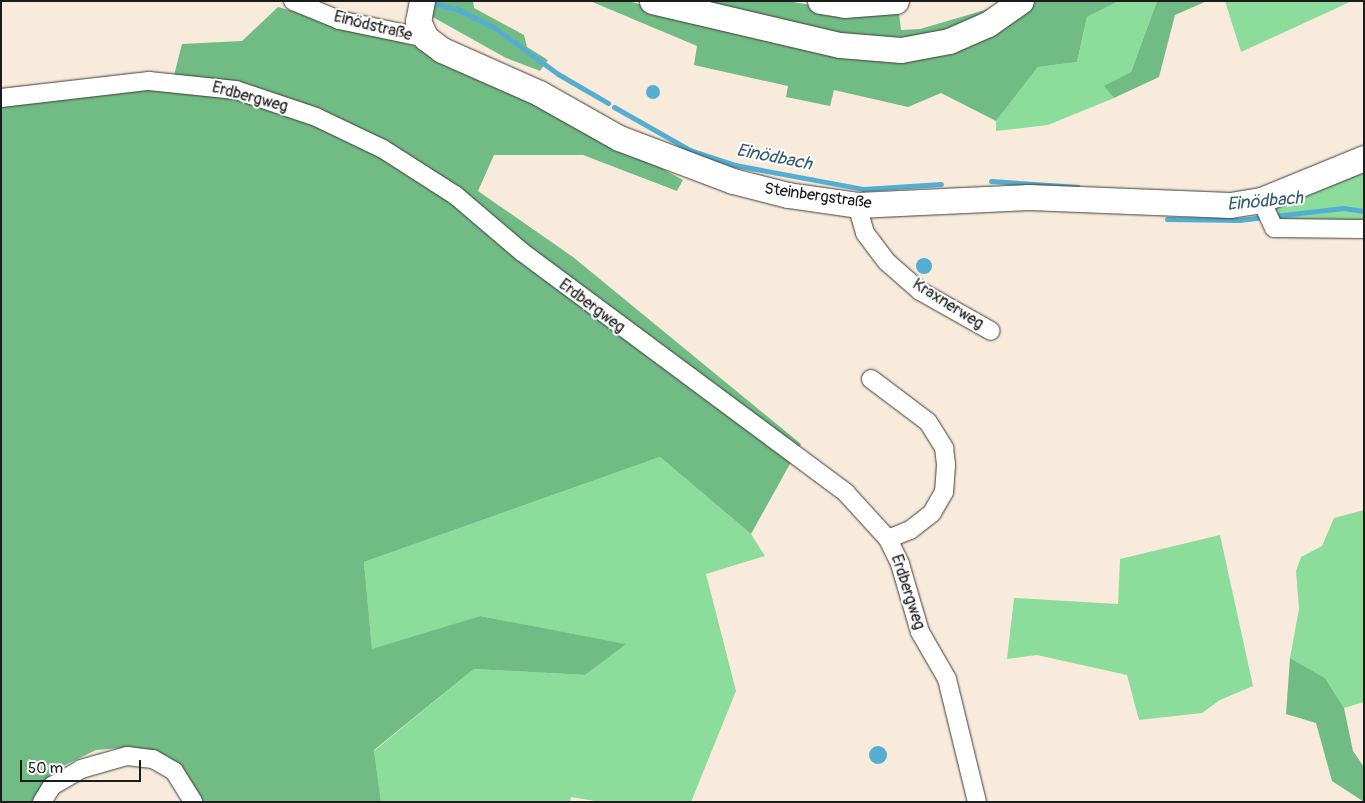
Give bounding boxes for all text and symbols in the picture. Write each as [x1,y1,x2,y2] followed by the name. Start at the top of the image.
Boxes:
[332,7,414,45] street label: Einödstraße
[210,78,290,116] street label: Erdbergweg
[735,140,813,176] water label: Einödbach
[763,179,873,213] street label: Steinbergstraße
[1226,188,1304,216] water label: Einödbach
[555,275,629,337] street label: Erdbergweg
[909,275,987,333] street label: Kraxnerweg
[887,552,929,632] street label: Erdbergweg
[22,750,144,782] scale bar
[28,759,63,778] text: 50 m

